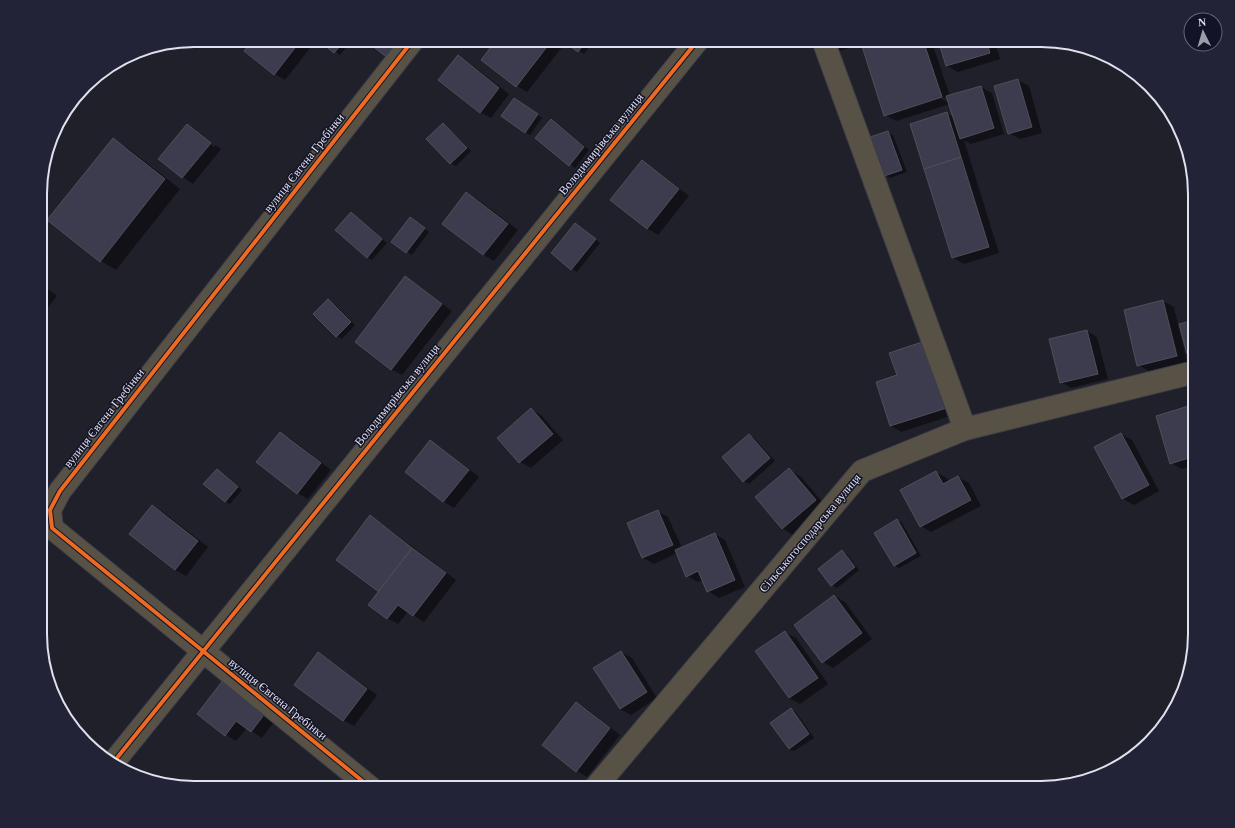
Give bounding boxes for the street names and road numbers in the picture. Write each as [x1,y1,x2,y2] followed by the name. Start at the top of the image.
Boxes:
[556,90,647,198] street label: Володимирівська вулиця
[261,110,347,215] street label: вулиця Євгена Гребінки
[352,341,443,449] street label: Володимирівська вулиця
[61,365,147,470] street label: вулиця Євгена Гребінки
[756,471,864,595] street label: Сільськогосподарська вулиця
[226,655,330,743] street label: вулиця Євгена Гребінки

